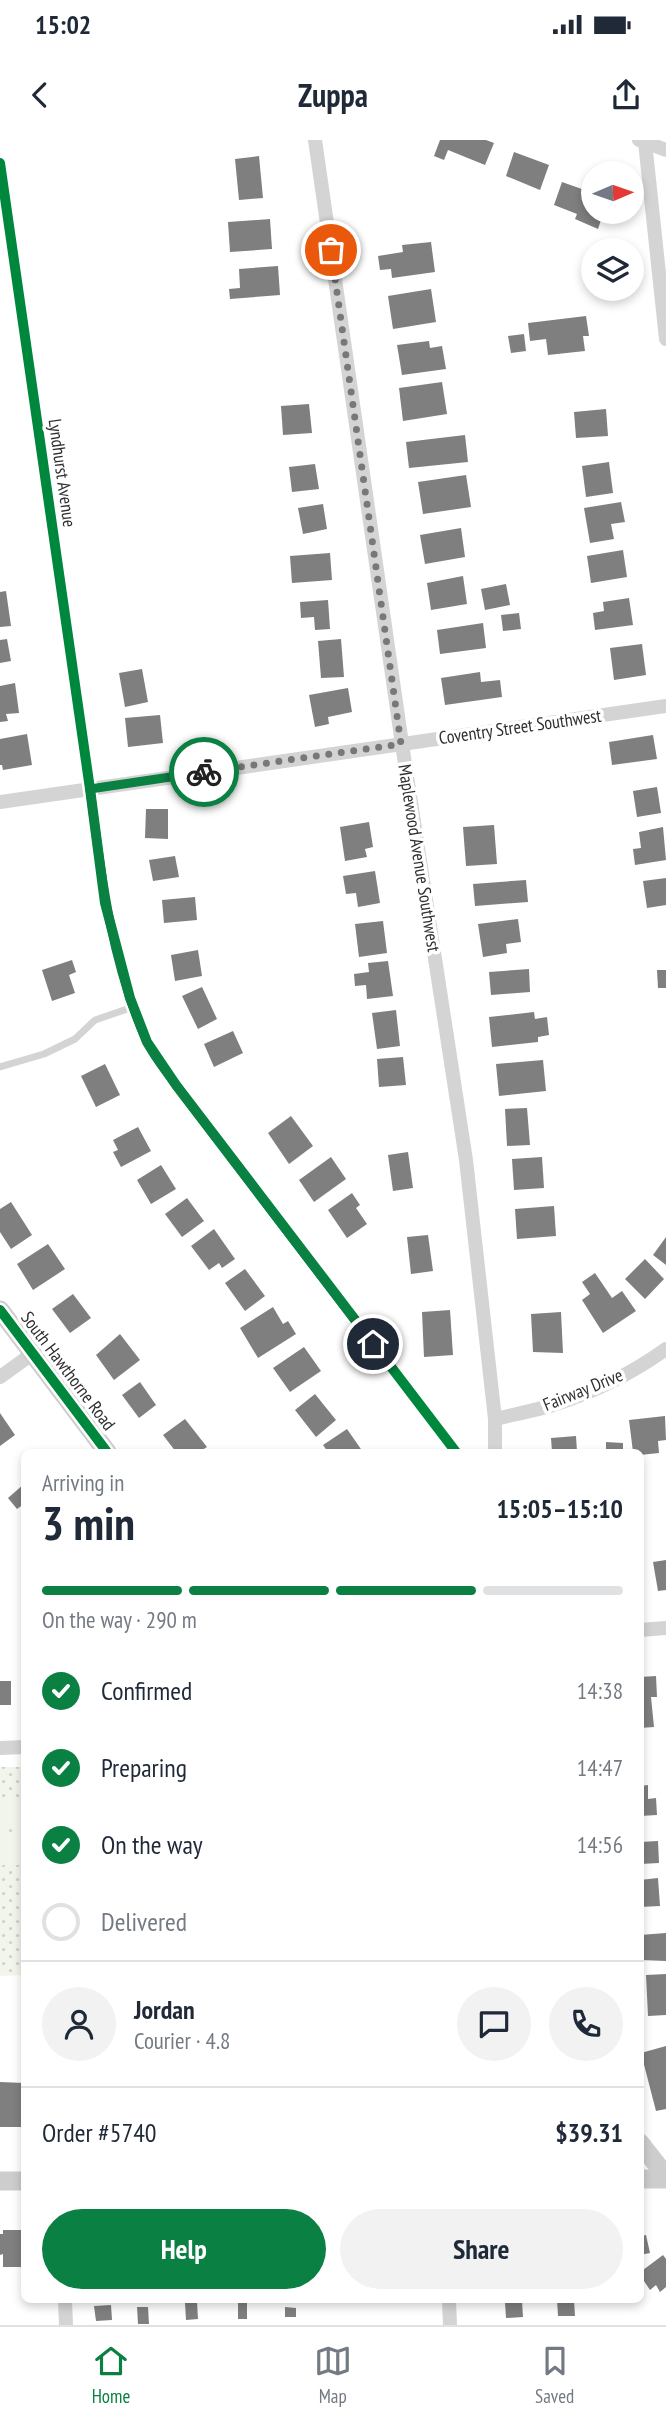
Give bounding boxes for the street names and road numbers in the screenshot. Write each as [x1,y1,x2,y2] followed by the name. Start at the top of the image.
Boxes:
[44,417,81,529] street label: Lyndhurst Avenue
[437,704,603,749] street label: Coventry Street Southwest
[393,763,446,953] street label: Maplewood Avenue Southwest
[16,1307,121,1435] street label: South Hawthorne Road
[540,1363,626,1416] street label: Fairway Drive

